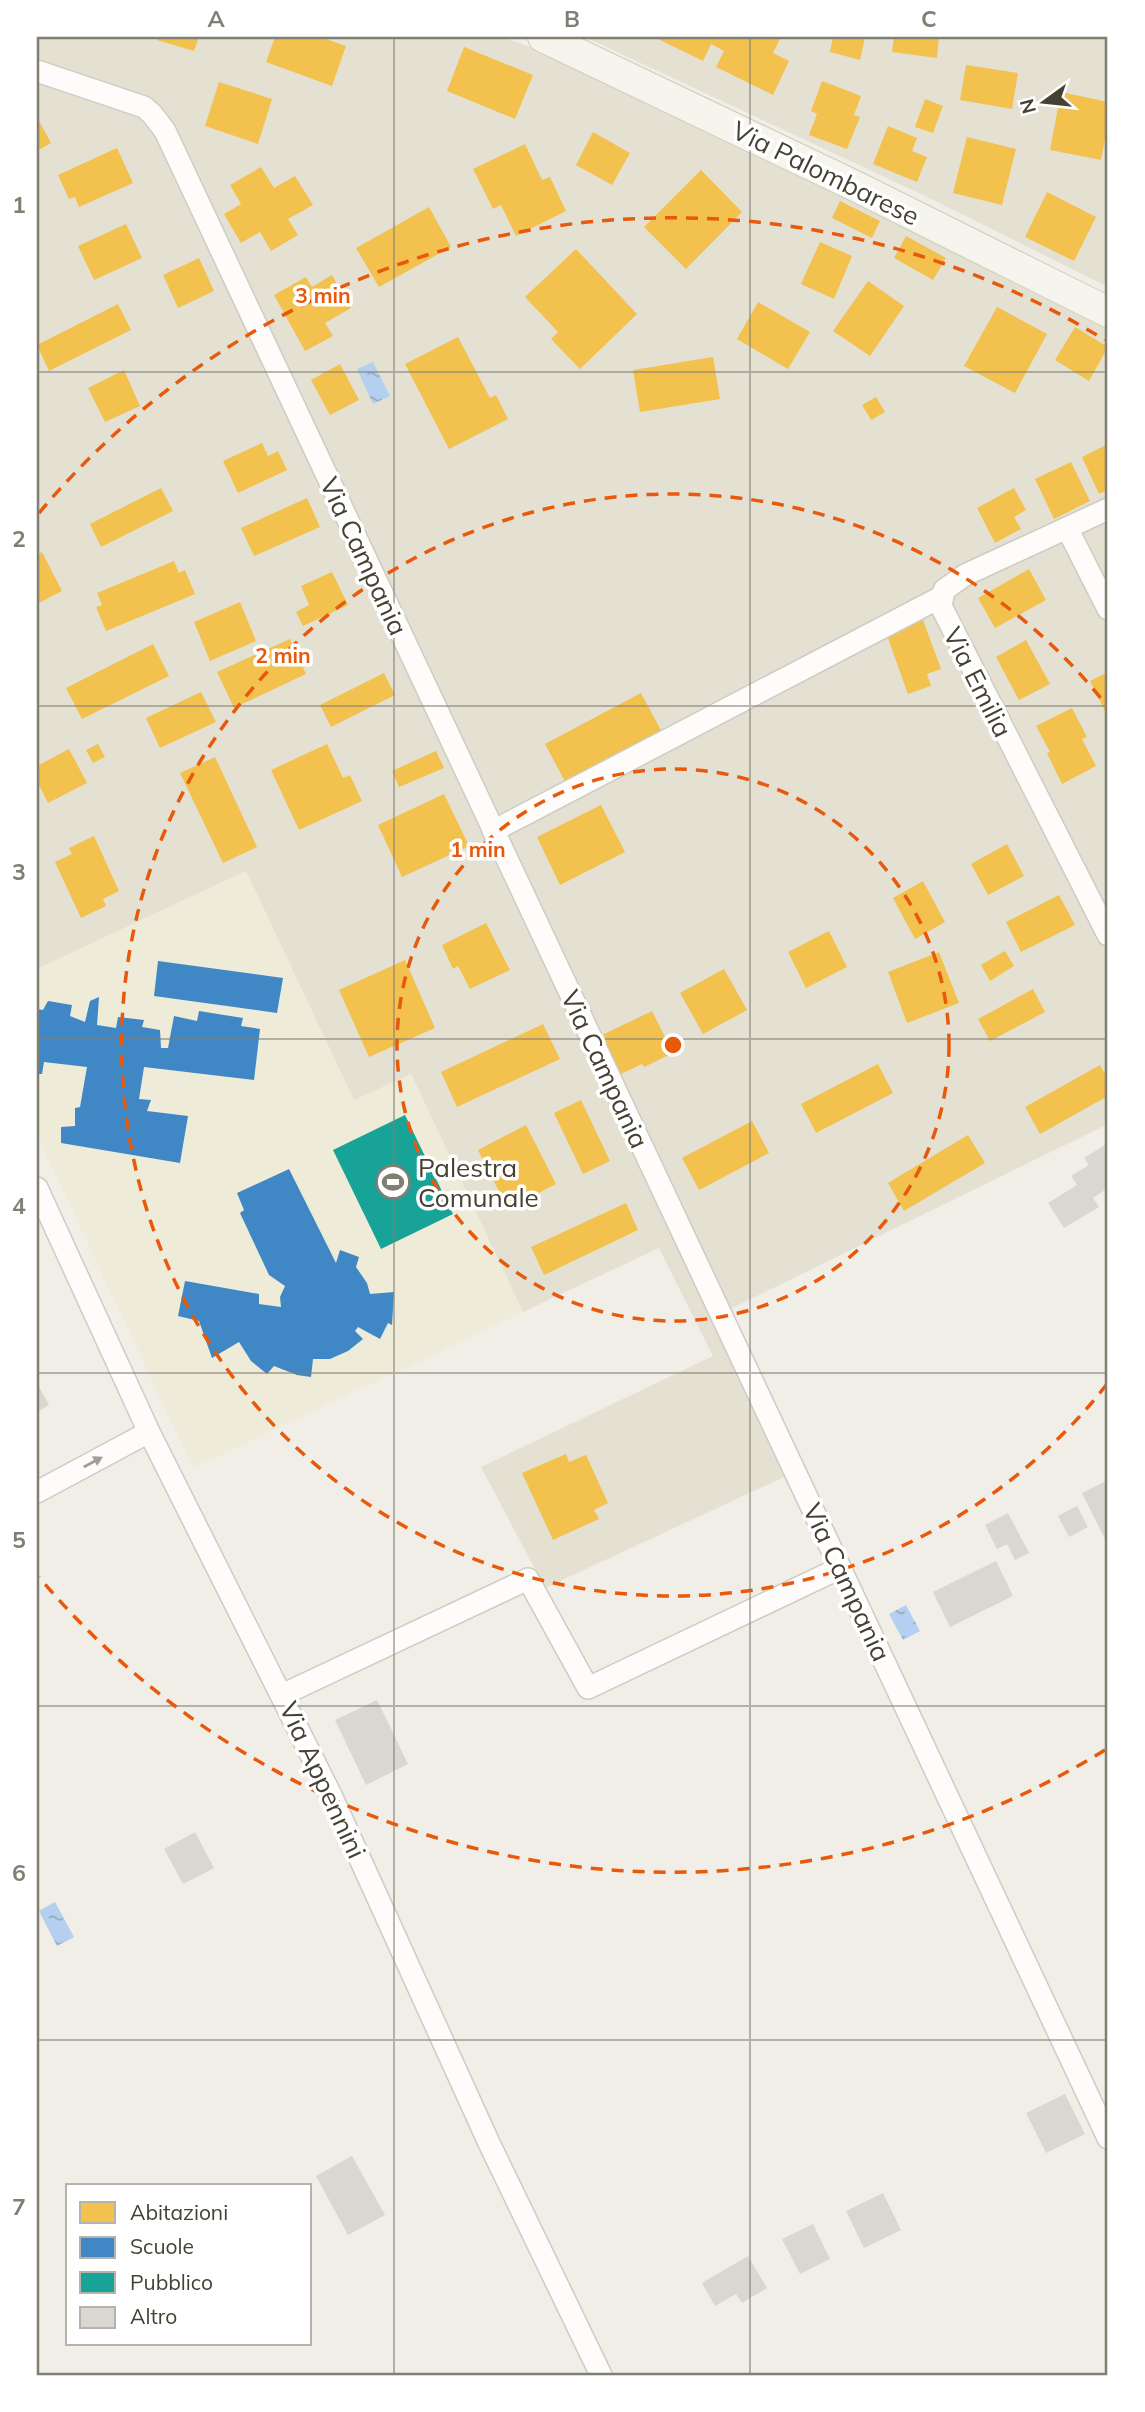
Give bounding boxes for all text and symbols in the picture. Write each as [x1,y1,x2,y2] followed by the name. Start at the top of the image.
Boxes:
[207,4,225,33] text: A
[564,4,580,33] text: B
[921,4,937,33] text: C
[1009,66,1078,136] north arrow
[1014,96,1041,116] text: N
[727,113,925,233] street label: Via Palombarese
[12,190,26,219] text: 1
[295,282,351,308] text: 3 min
[313,472,415,640] street label: Via Campania
[12,524,26,553] text: 2
[936,621,1020,743] street label: Via Emilia
[255,642,311,668] text: 2 min
[450,836,506,862] text: 1 min
[12,857,26,886] text: 3
[554,985,656,1153] street label: Via Campania
[661,1033,685,1057] centre of rings
[418,1151,539,1214] place label: Palestra Comunale
[374,1163,412,1201] sports icon: Palestra Comunale
[12,1191,26,1220] text: 4
[83,1456,103,1467] one-way arrow
[796,1498,898,1666] street label: Via Campania
[12,1525,26,1554] text: 5
[272,1696,374,1864] street label: Via Appennini
[12,1858,26,1887] text: 6
[66,2184,312,2346] legend
[12,2192,26,2221] text: 7
[130,2199,228,2225] text: Abitazioni
[130,2233,194,2259] text: Scuole
[130,2269,213,2295] text: Pubblico
[130,2303,177,2329] text: Altro

